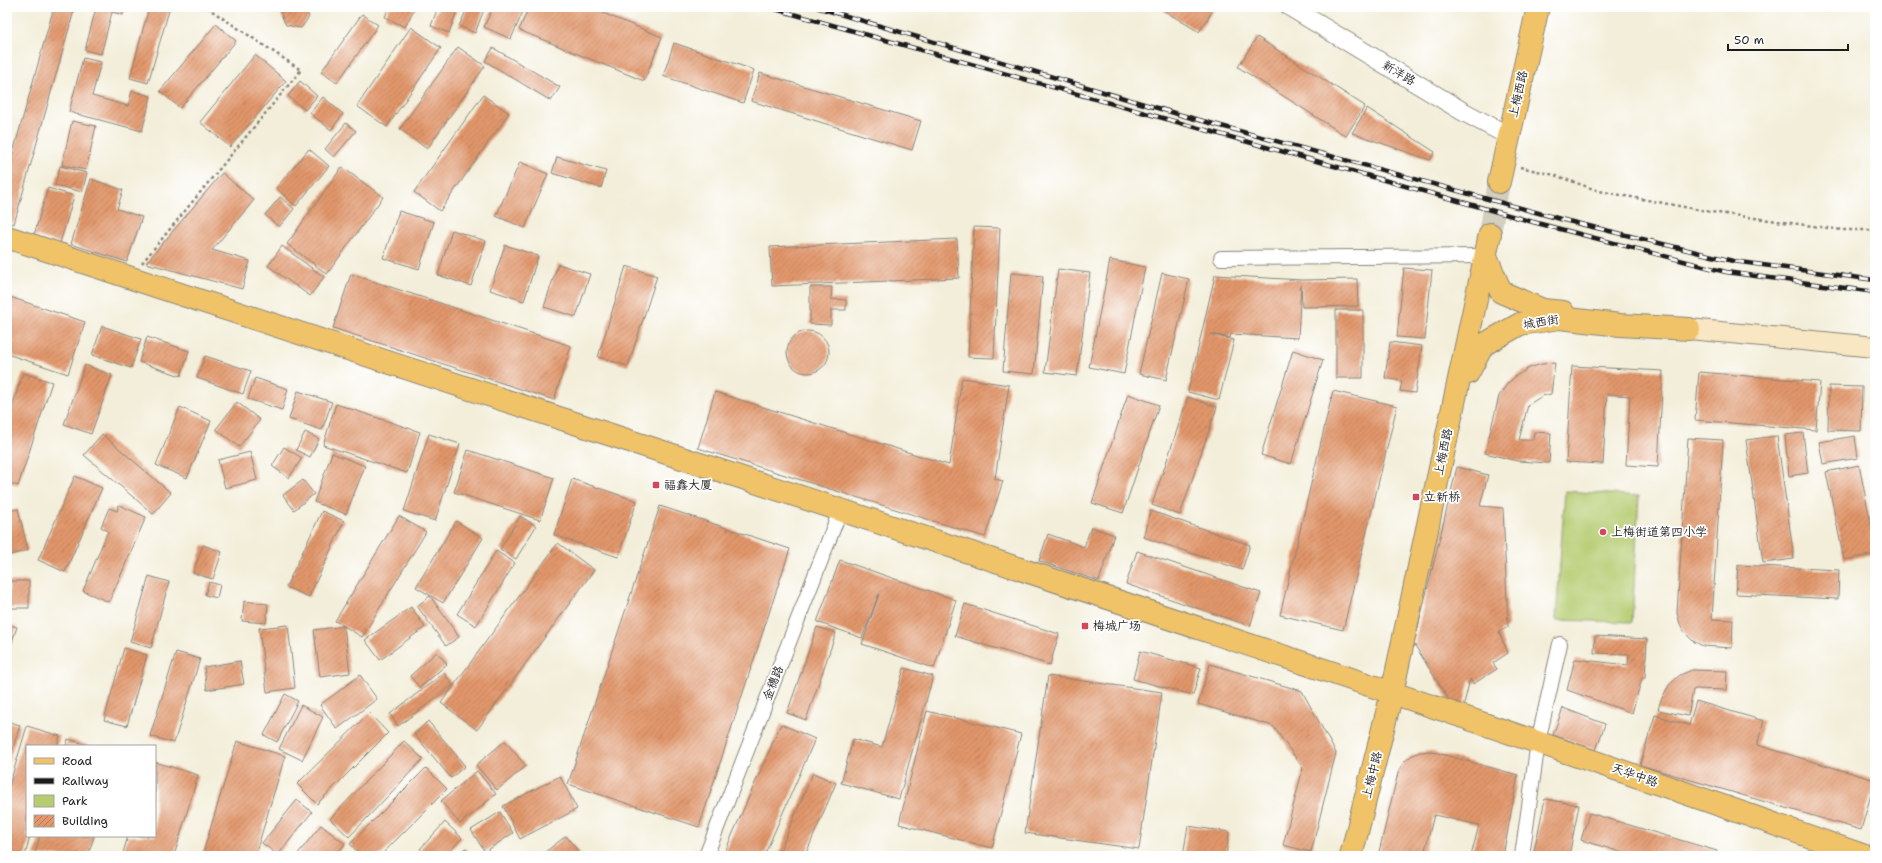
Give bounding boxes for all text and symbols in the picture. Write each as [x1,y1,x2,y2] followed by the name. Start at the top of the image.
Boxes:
[1728,26,1848,52] scale bar
[1734,32,1764,48] text: 50 m
[1379,57,1419,89] street label: 新洋路
[1505,69,1531,119] street label: 上梅西路
[1522,311,1560,333] street label: 城西街
[1430,427,1456,477] street label: 上梅西路
[664,477,712,493] place label: 福鑫大厦
[651,480,661,490] marker: 福鑫大厦
[1424,489,1461,505] place label: 立新桥
[1411,492,1421,502] marker: 立新桥
[1611,524,1707,540] place label: 上梅街道第四小学
[1598,527,1608,537] marker: 上梅街道第四小学
[1093,618,1141,634] place label: 梅城广场
[1080,621,1090,631] marker: 梅城广场
[759,663,787,703] street label: 金穗路
[26,745,156,837] legend
[1358,750,1386,800] street label: 上梅中路
[62,753,93,769] text: Road
[1610,760,1660,790] street label: 天华中路
[62,773,109,789] text: Railway
[62,793,88,809] text: Park
[62,813,108,829] text: Building

